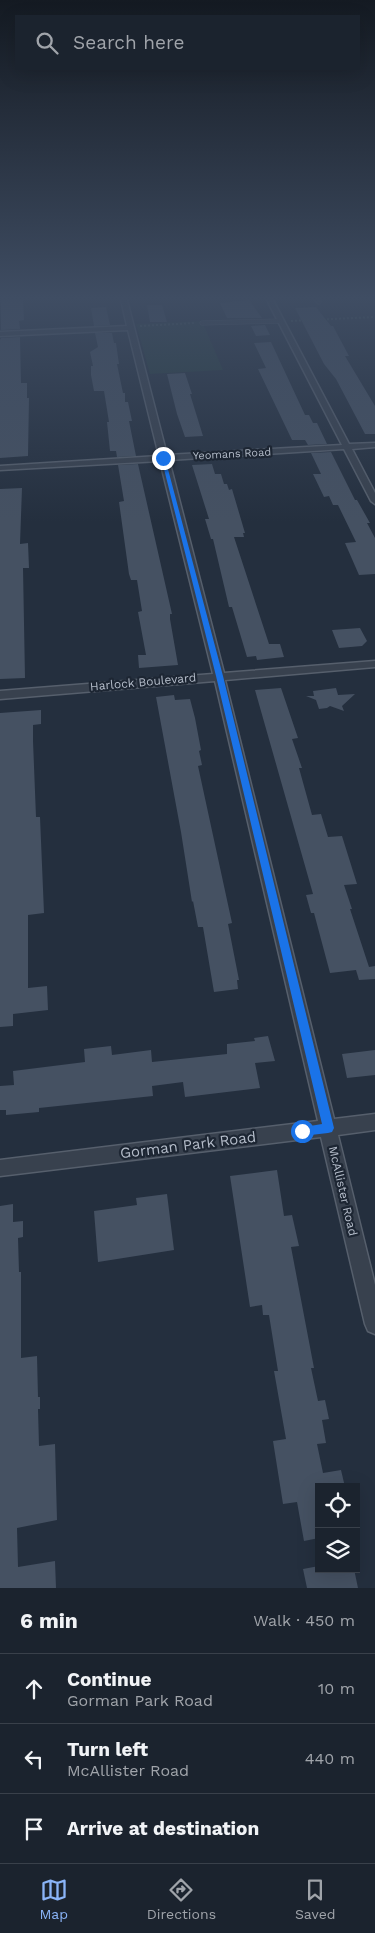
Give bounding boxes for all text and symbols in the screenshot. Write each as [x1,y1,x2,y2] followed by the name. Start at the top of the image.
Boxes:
[15,15,360,70] search box
[33,29,61,57] icon: search
[73,31,184,54] text: Search here
[193,445,271,463] street label: Yeomans Road
[152,447,175,470] route end
[89,670,197,694] street label: Harlock Boulevard
[291,1120,314,1143] route start
[119,1128,257,1162] street label: Gorman Park Road
[326,1145,360,1237] street label: McAllister Road
[315,1483,360,1573] map controls
[315,1483,360,1528] button: locate
[315,1528,360,1573] button: layers
[20,1608,78,1633] text: 6 min
[253,1611,355,1630] text: Walk · 450 m
[67,1668,151,1691] text: Continue
[20,1675,48,1703] icon: ahead
[318,1679,355,1698] text: 10 m
[67,1691,213,1710] text: Gorman Park Road
[67,1738,148,1761] text: Turn left
[20,1745,48,1773] icon: left
[305,1749,355,1768] text: 440 m
[67,1761,189,1780] text: McAllister Road
[20,1815,48,1843] icon: arrive
[67,1817,259,1840] text: Arrive at destination
[39,1876,68,1922] tab: Map
[147,1876,216,1922] tab: Directions
[295,1876,336,1922] tab: Saved

